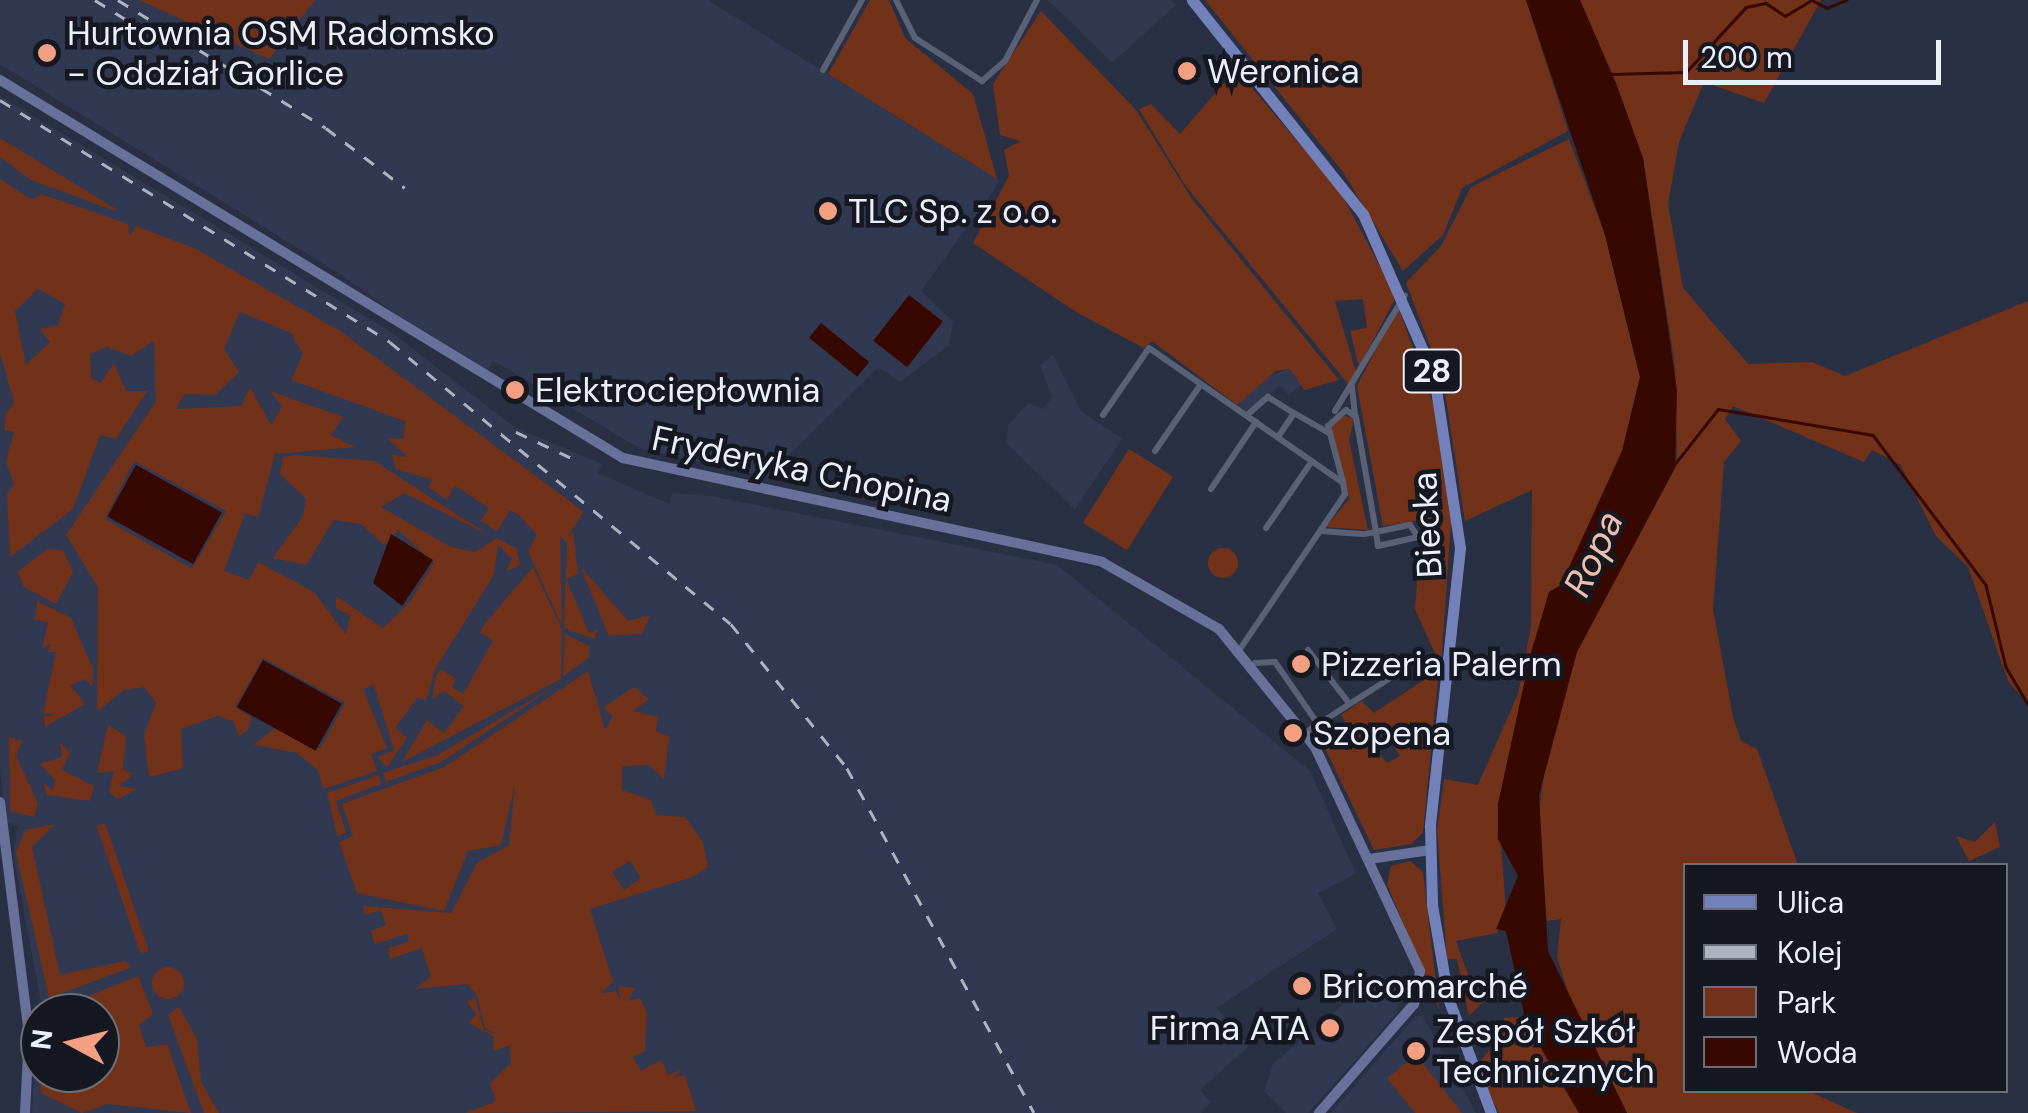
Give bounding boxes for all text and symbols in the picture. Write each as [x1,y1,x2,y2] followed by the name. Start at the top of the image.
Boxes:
[67,12,495,94] place label: Hurtownia OSM Radomsko - Oddział Gorlice
[1688,20,1946,82] scale bar
[1700,38,1793,77] text: 200 m
[36,42,58,64] marker: Hurtownia OSM Radomsko - Oddział Gorlice
[1207,50,1360,92] place label: Weronica
[1176,60,1198,82] marker: Weronica
[848,190,1057,232] place label: TLC Sp. z o.o.
[817,200,839,222] marker: TLC Sp. z o.o.
[1402,344,1462,398] road number: 28
[535,369,820,411] place label: Elektrociepłownia
[504,379,526,401] marker: Elektrociepłownia
[648,417,956,521] street label: Fryderyka Chopina
[1403,471,1451,579] street label: Biecka
[1554,504,1634,604] water label: Ropa
[1321,643,1562,685] place label: Pizzeria Palerm
[1290,653,1312,675] marker: Pizzeria Palerm
[1313,712,1451,754] place label: Szopena
[1282,722,1304,744] marker: Szopena
[1683,863,2008,1093] legend
[1777,883,1844,922] text: Ulica
[1777,933,1842,972] text: Kolej
[1322,965,1528,1007] place label: Bricomarché
[1291,975,1313,997] marker: Bricomarché
[1777,983,1836,1022] text: Park
[20,993,120,1093] north arrow
[1150,1007,1310,1049] place label: Firma ATA
[1436,1010,1655,1092] place label: Zespół Szkół Technicznych
[1319,1017,1341,1039] marker: Firma ATA
[22,1027,61,1052] text: N
[1777,1033,1857,1072] text: Woda
[1405,1040,1427,1062] marker: Zespół Szkół Technicznych

